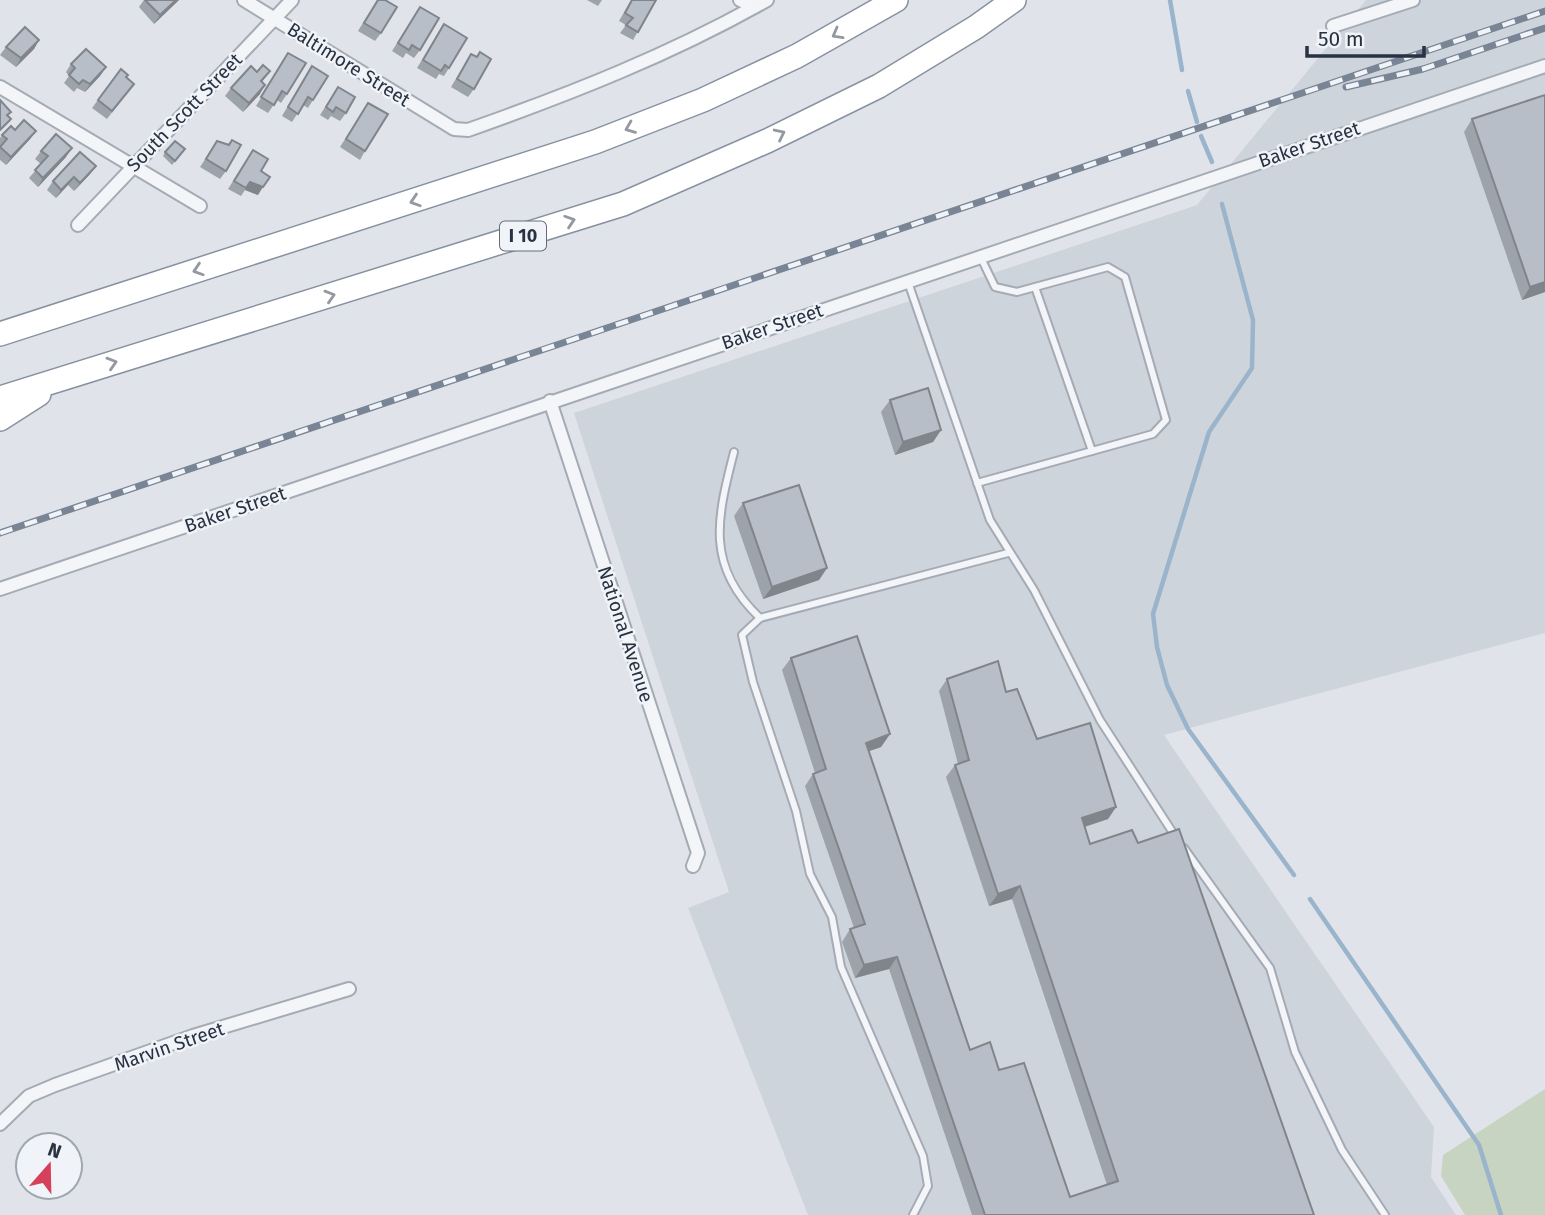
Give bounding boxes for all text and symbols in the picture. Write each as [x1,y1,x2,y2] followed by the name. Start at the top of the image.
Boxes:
[1307,14,1424,58] scale bar
[283,17,415,111] street label: Baltimore Street
[831,26,844,39] one-way arrow
[1318,26,1364,52] text: 50 m
[122,48,247,176] street label: South Scott Street
[1255,116,1363,173] street label: Baker Street
[625,120,637,134] one-way arrow
[773,129,785,143] one-way arrow
[409,192,421,207] one-way arrow
[563,215,576,229] one-way arrow
[500,222,546,250] road number: I 10
[192,262,204,277] one-way arrow
[323,290,335,305] one-way arrow
[718,298,826,355] street label: Baker Street
[106,357,118,372] one-way arrow
[181,481,289,538] street label: Baker Street
[593,563,658,705] street label: National Avenue
[111,1017,227,1076] street label: Marvin Street
[14,1131,84,1201] north arrow
[45,1138,65,1163] text: N

